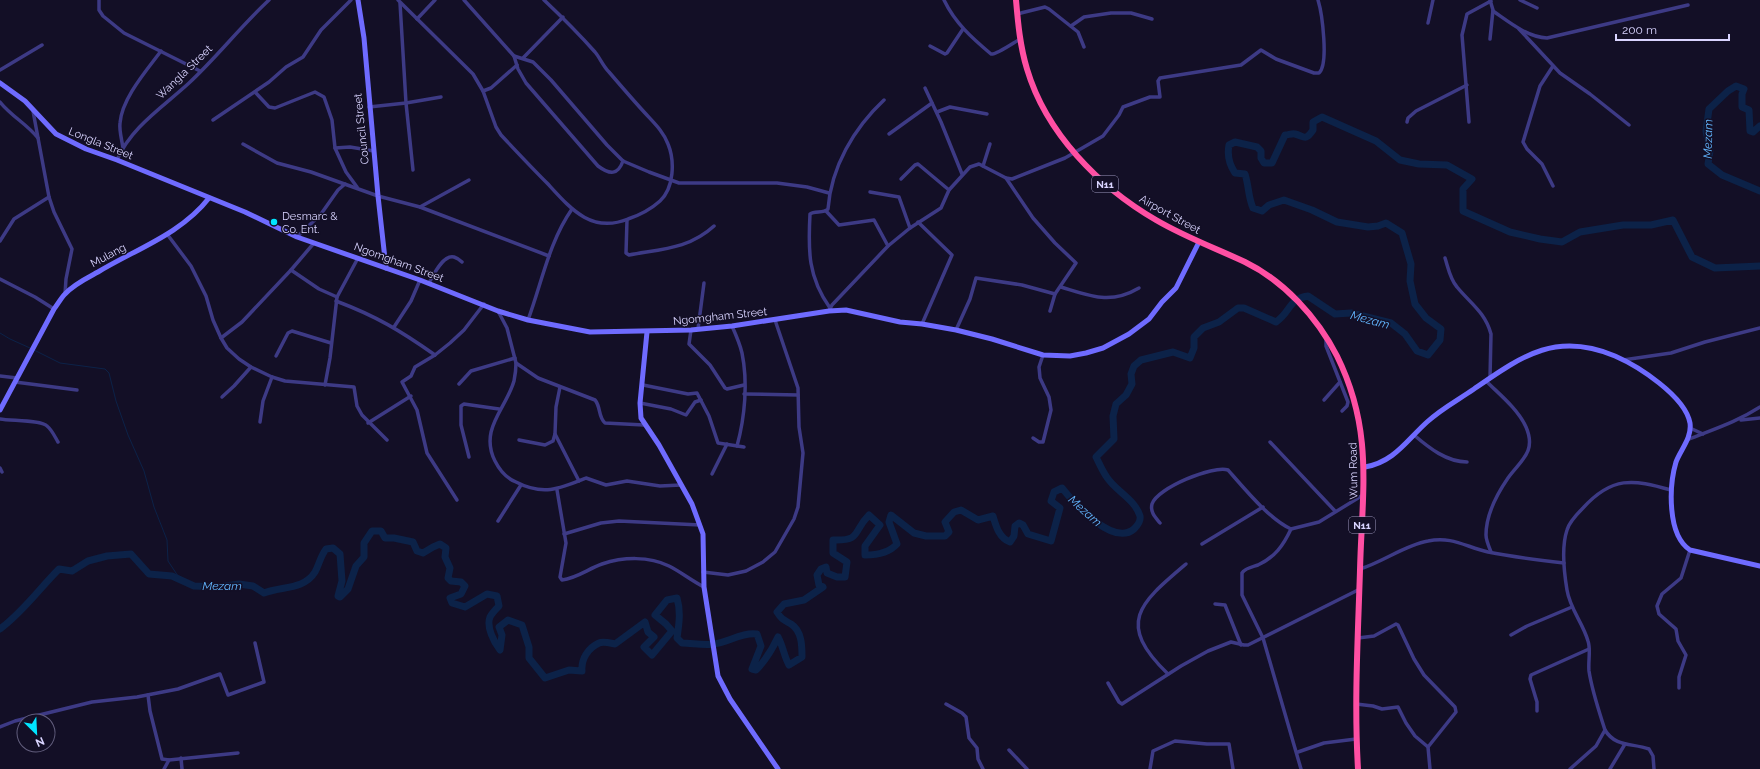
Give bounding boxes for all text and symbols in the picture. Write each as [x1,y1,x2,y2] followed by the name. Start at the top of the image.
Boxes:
[1616,16,1729,42] scale bar
[1622,23,1657,37] text: 200 m
[154,42,215,102] street label: Wangla Street
[351,92,372,165] street label: Council Street
[1701,119,1715,159] water label: Mezam
[67,125,135,162] street label: Longla Street
[1092,176,1118,192] road number: N11
[1137,192,1203,237] street label: Airport Street
[282,210,338,236] place label: Desmarc & Co. Ent.
[269,217,279,227] marker: Desmarc & Co. Ent.
[352,240,446,285] street label: Ngomgham Street
[88,241,128,270] street label: Mulang
[672,305,768,328] street label: Ngomgham Street
[1349,308,1391,332] water label: Mezam
[1347,442,1360,500] street label: Wum Road
[1066,493,1104,529] water label: Mezam
[1349,517,1375,533] road number: N11
[202,579,242,593] water label: Mezam
[16,713,56,753] north arrow
[33,734,46,749] text: N

